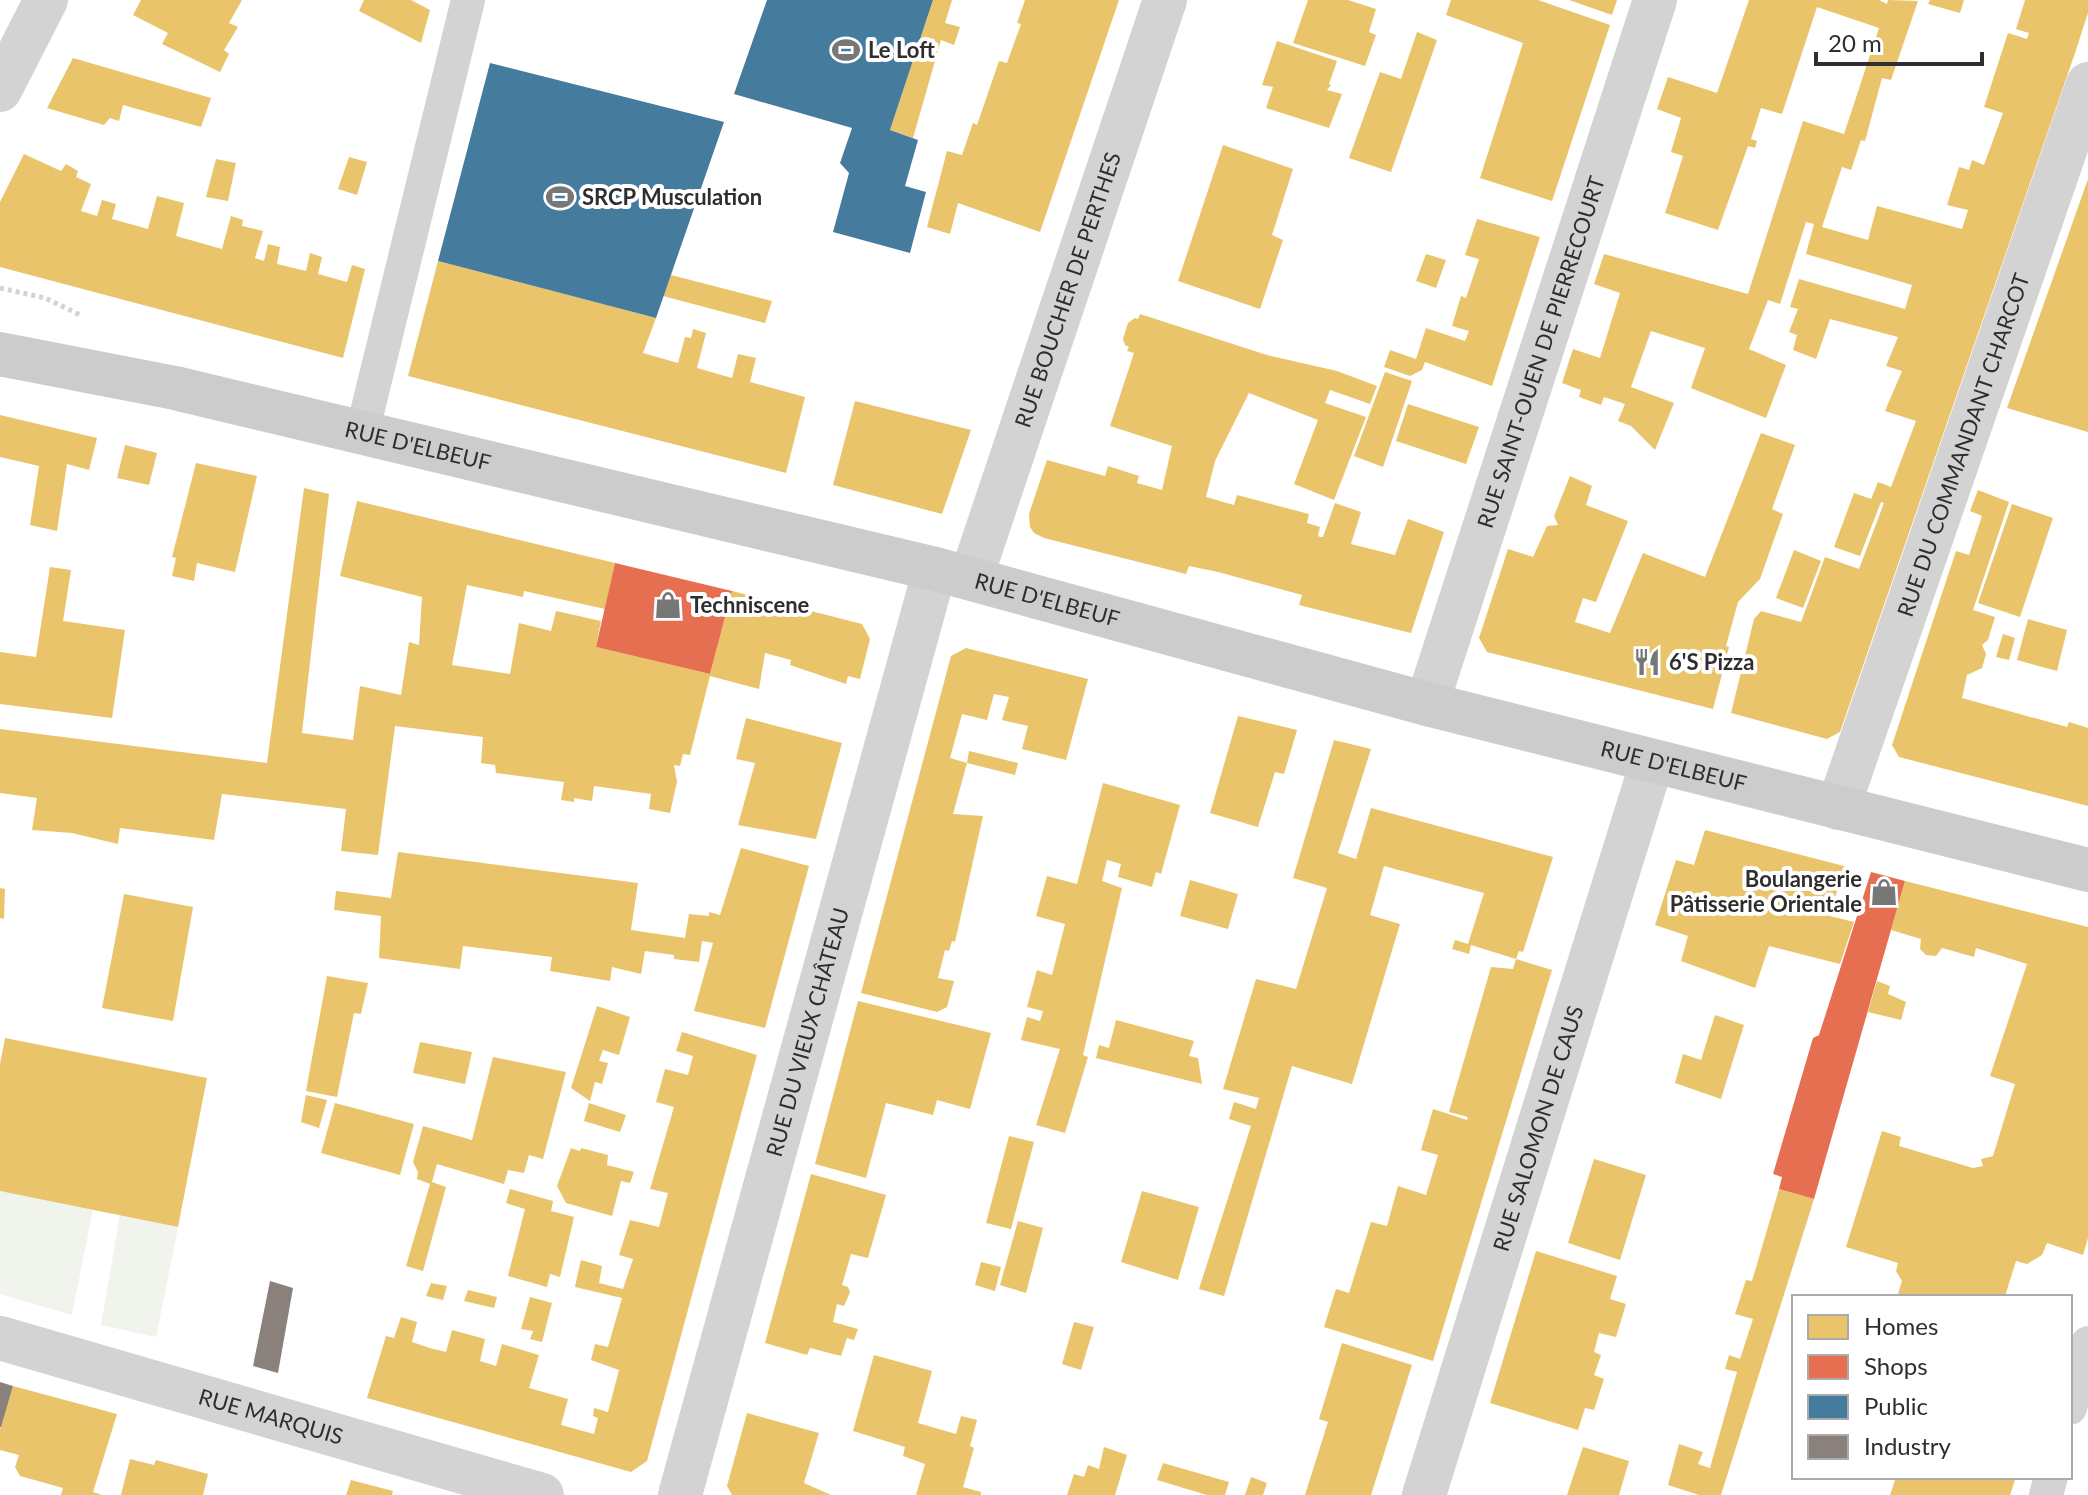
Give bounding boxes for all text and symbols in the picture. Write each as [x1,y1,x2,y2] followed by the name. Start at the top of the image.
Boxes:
[1816,16,1982,66] scale bar
[1828,28,1882,57] text: 20 m
[831,35,861,65] sports icon: Le Loft
[868,36,935,63] place label: Le Loft
[1009,148,1126,431] street label: RUE BOUCHER DE PERTHES
[1471,173,1610,531] street label: RUE SAINT-OUEN DE PIERRECOURT
[545,182,575,212] sports icon: SRCP Musculation
[582,183,762,210] place label: SRCP Musculation
[1891,269,2035,620] street label: RUE DU COMMANDANT CHARCOT
[342,415,494,476] street label: RUE D'ELBEUF
[972,567,1123,632] street label: RUE D'ELBEUF
[653,590,683,620] shop icon: Techniscene
[690,591,810,618] place label: Techniscene
[1632,647,1662,677] restaurant icon: 6'S Pizza
[1669,648,1754,675] place label: 6'S Pizza
[1598,734,1749,797] street label: RUE D'ELBEUF
[1670,865,1862,917] place label: Boulangerie Pâtisserie Orientale
[1869,877,1899,907] shop icon: Boulangerie Pâtisserie Orientale
[760,905,854,1160] street label: RUE DU VIEUX CHÂTEAU
[1487,1002,1588,1254] street label: RUE SALOMON DE CAUS
[1792,1295,2072,1479] legend
[1864,1311,1938,1340] text: Homes
[1864,1351,1928,1380] text: Shops
[196,1382,346,1450] street label: RUE MARQUIS
[1864,1391,1928,1420] text: Public
[1864,1431,1951,1460] text: Industry

